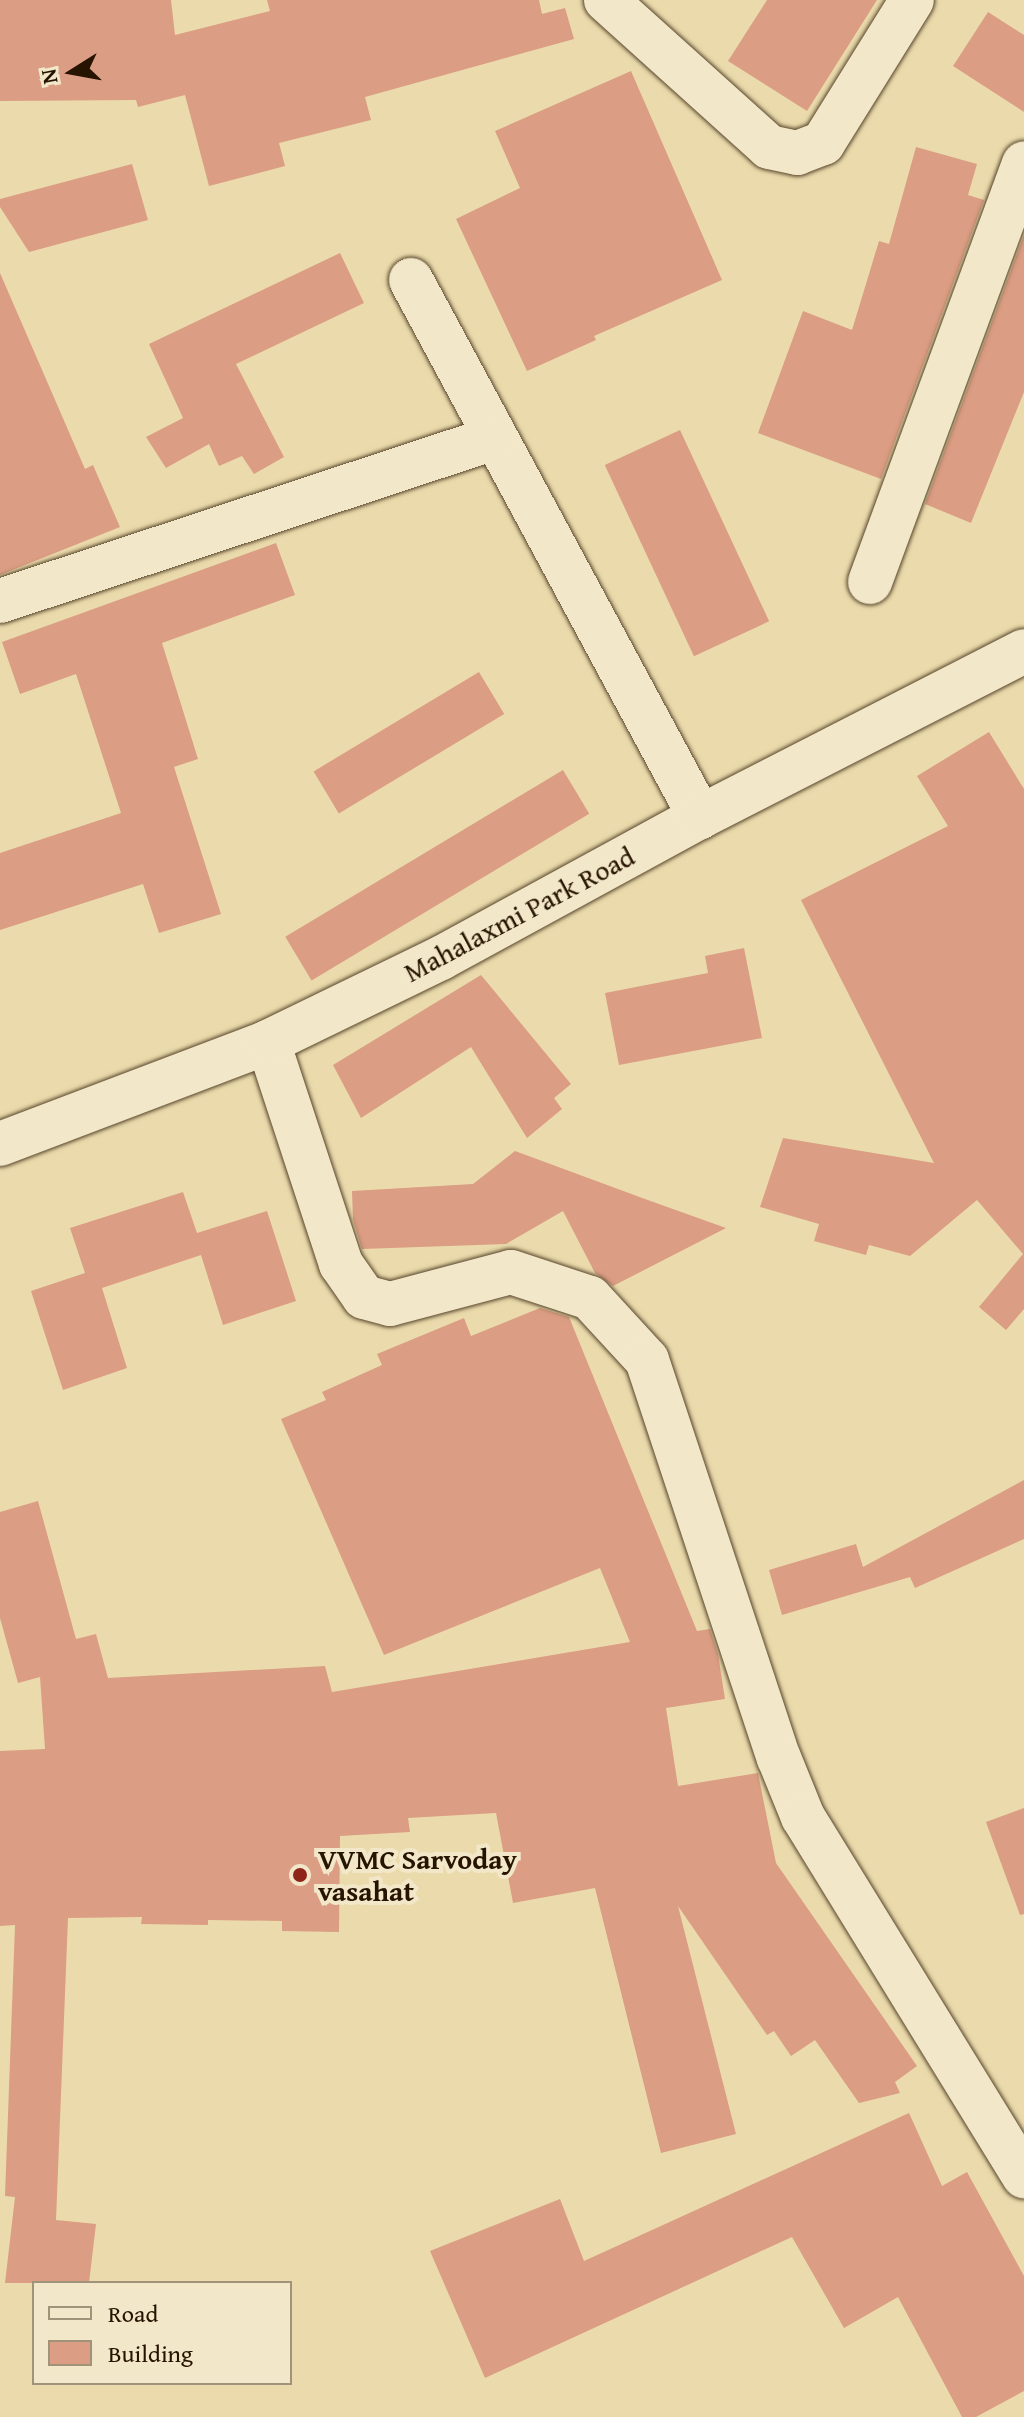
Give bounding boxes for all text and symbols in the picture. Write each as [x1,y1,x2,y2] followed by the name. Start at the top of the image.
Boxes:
[32,32,112,112] north arrow
[31,66,66,87] text: N
[398,839,640,989] street label: Mahalaxmi Park Road
[318,1842,517,1908] place label: VVMC Sarvoday vasahat
[289,1864,311,1886] marker: VVMC Sarvoday vasahat
[32,2281,292,2385] legend
[108,2296,158,2331] text: Road
[108,2336,193,2371] text: Building

